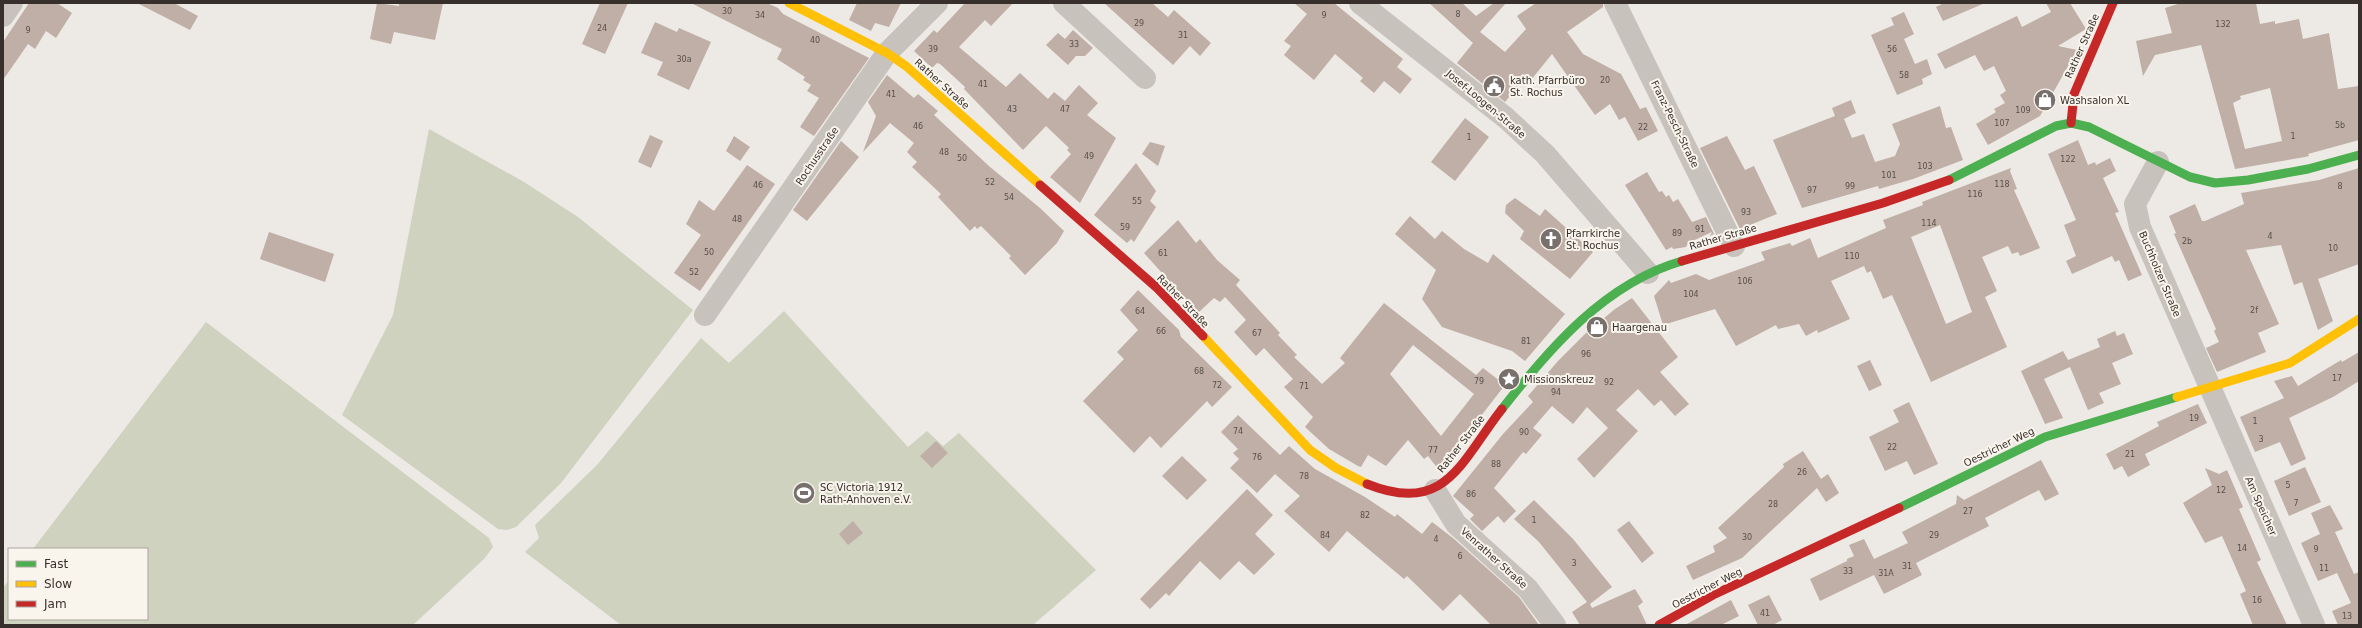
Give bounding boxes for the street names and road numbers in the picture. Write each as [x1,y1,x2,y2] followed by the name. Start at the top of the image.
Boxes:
[2063,12,2101,80] street label: Rather Straße
[912,57,972,111] street label: Rather Straße
[1443,67,1528,140] street label: Josef-Loogen-Straße
[1649,78,1701,170] street label: Franz-Pesch-Straße
[793,125,841,187] street label: Rochusstraße
[1688,222,1758,252] street label: Rather Straße
[2137,230,2183,318] street label: Buchholzer Straße
[1155,272,1211,330] street label: Rather Straße
[1435,413,1487,475] street label: Rather Straße
[1962,425,2036,469] street label: Oestricher Weg
[2243,475,2279,538] street label: Am Speicher
[1459,525,1529,591] street label: Venrather Straße
[1670,566,1744,610] street label: Oestricher Weg

